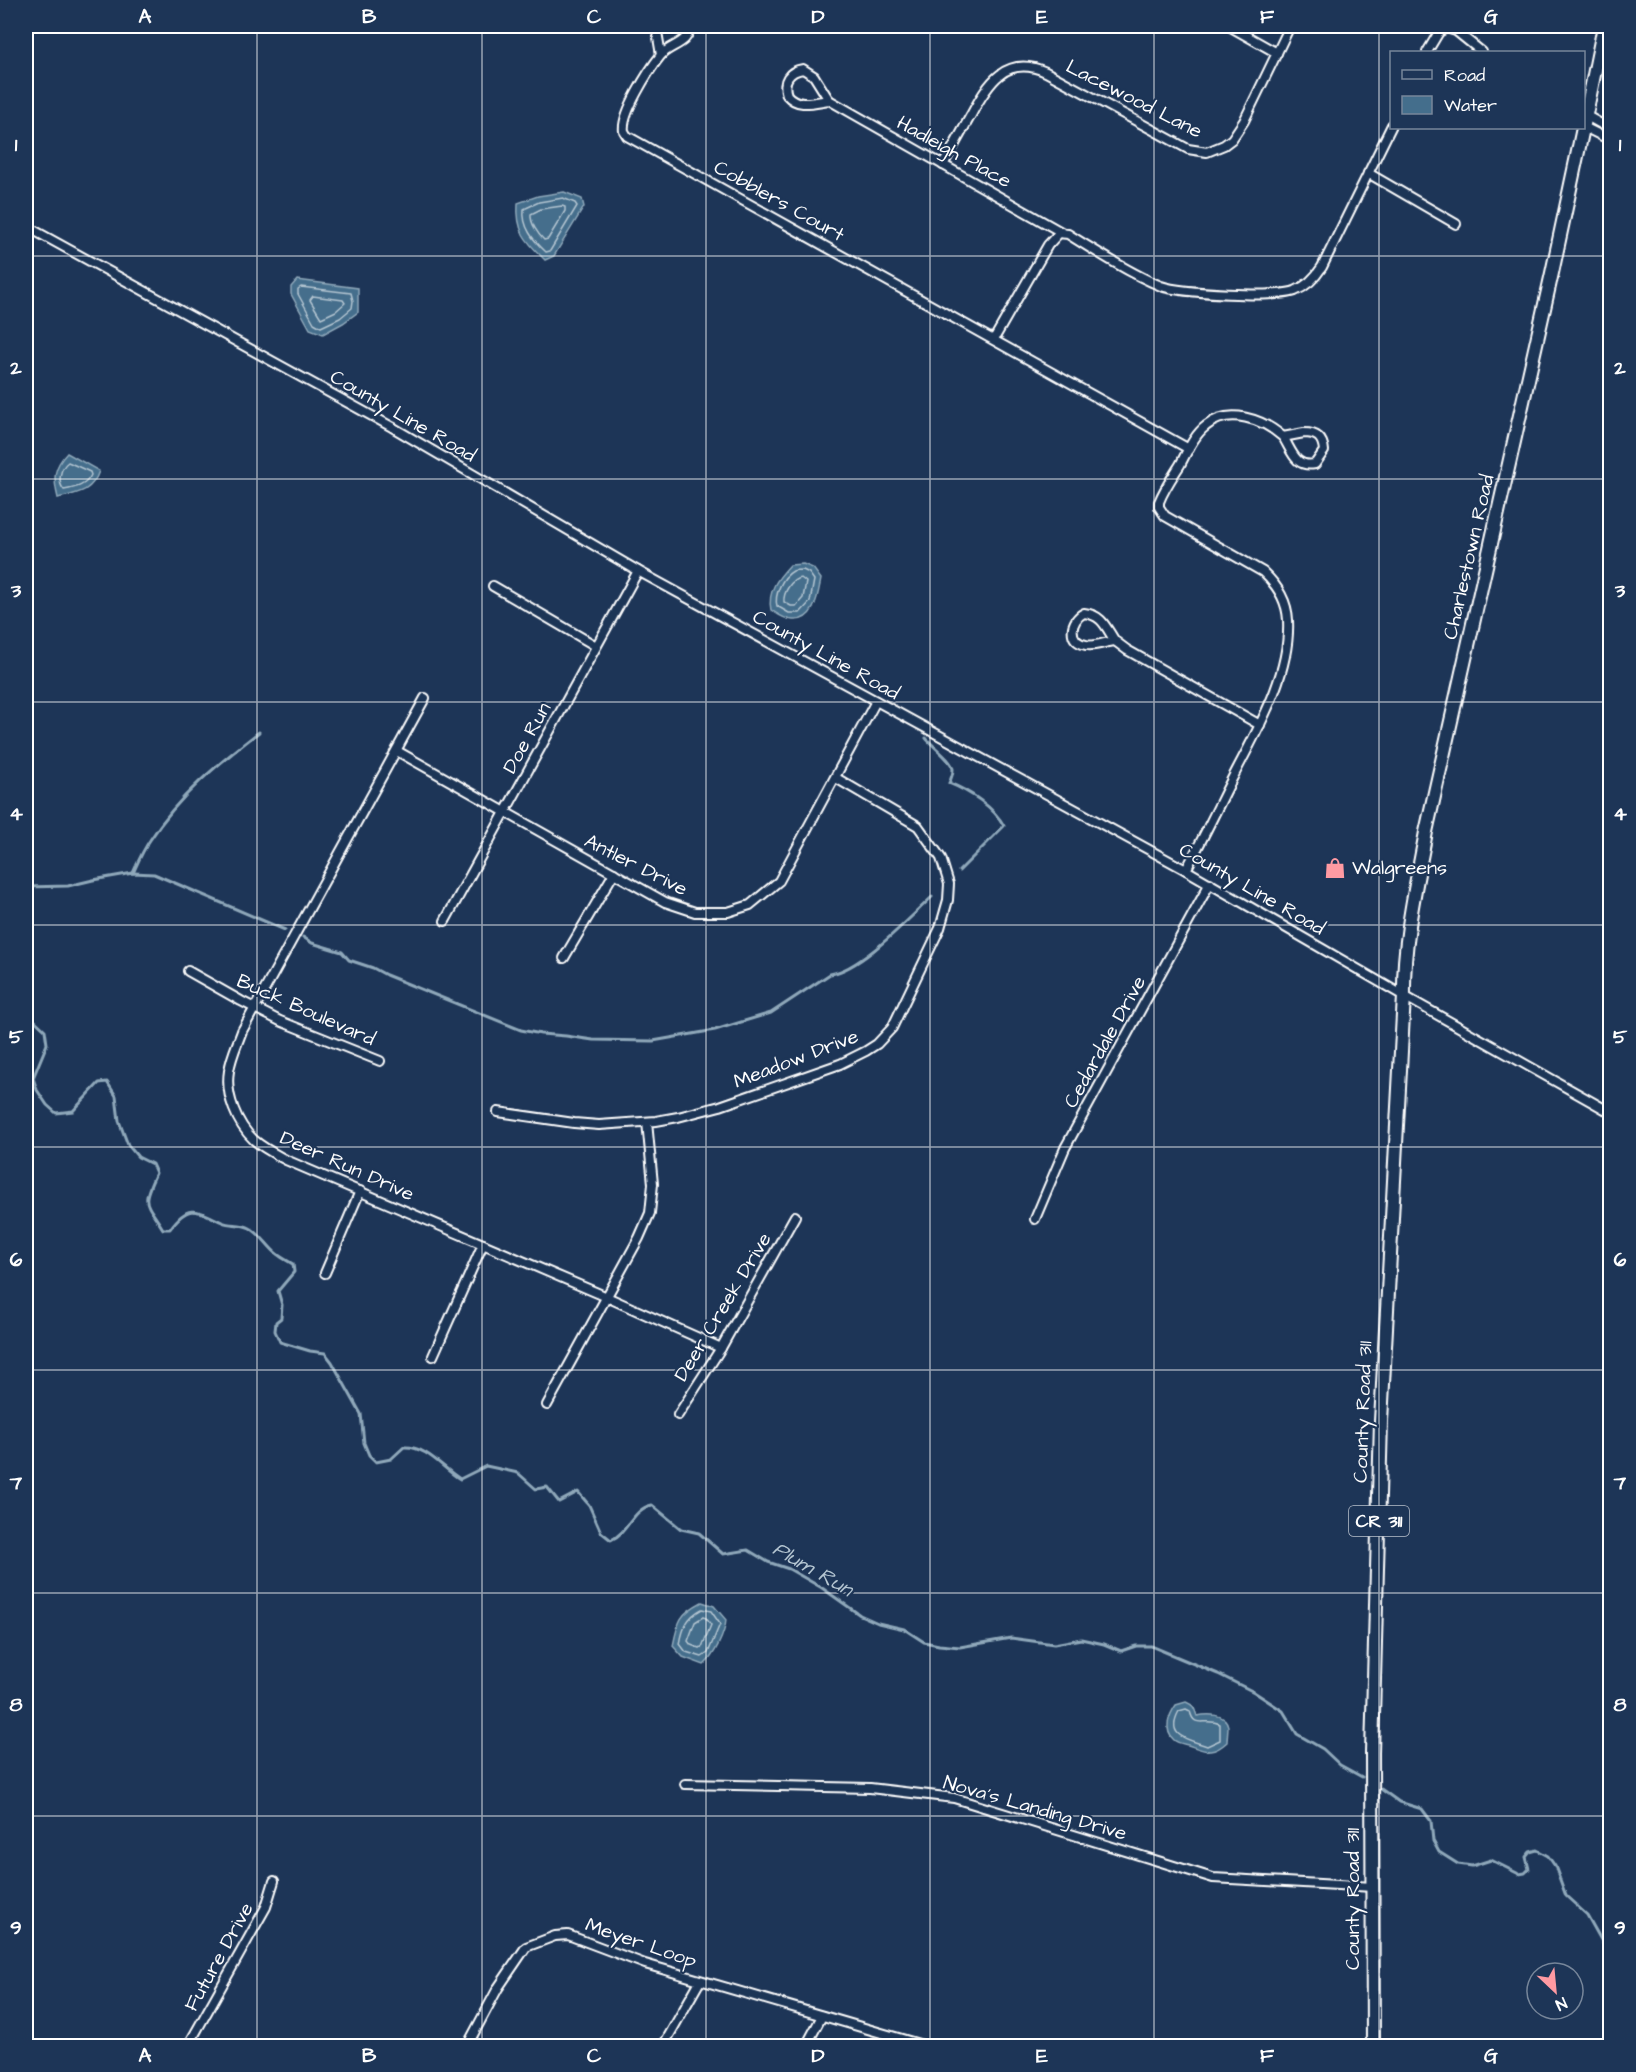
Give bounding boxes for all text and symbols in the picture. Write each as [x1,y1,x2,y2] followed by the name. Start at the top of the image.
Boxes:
[139,3,152,31] text: A
[362,3,377,31] text: B
[587,3,602,31] text: C
[812,3,825,31] text: D
[1036,3,1048,31] text: E
[1260,3,1275,31] text: F
[1484,3,1498,31] text: G
[1390,51,1585,129] legend
[1061,53,1207,145] street label: Lacewood Lane
[1444,63,1485,88] text: Road
[1444,93,1497,118] text: Water
[891,109,1017,196] street label: Hadleigh Place
[15,131,18,159] text: 1
[1619,131,1622,159] text: 1
[709,153,849,249] street label: Cobblers Court
[9,354,22,382] text: 2
[1613,354,1626,382] text: 2
[324,363,481,470] street label: County Line Road
[1436,472,1502,642] street label: Charlestown Road
[10,577,22,605] text: 3
[1614,577,1626,605] text: 3
[747,603,905,708] street label: County Line Road
[496,697,558,779] street label: Doe Run
[9,800,23,828] text: 4
[1613,800,1627,828] text: 4
[580,827,692,903] street label: Antler Drive
[1173,836,1330,943] street label: County Line Road
[1352,854,1447,883] place label: Walgreens
[1323,856,1347,880] shop icon: Walgreens
[232,967,380,1053] street label: Buck Boulevard
[1057,971,1153,1113] street label: Cedardale Drive
[730,1022,863,1096] street label: Meadow Drive
[9,1023,24,1051] text: 5
[1613,1023,1628,1051] text: 5
[275,1124,419,1208] street label: Deer Run Drive
[667,1227,779,1387] street label: Deer Creek Drive
[10,1246,23,1274] text: 6
[1614,1246,1627,1274] text: 6
[1347,1340,1380,1483] street label: County Road 311
[9,1469,23,1497] text: 7
[1613,1469,1627,1497] text: 7
[1349,1506,1409,1536] road number: CR 311
[768,1534,860,1604] water label: Plum Run
[10,1691,23,1719] text: 8
[1614,1691,1627,1719] text: 8
[940,1768,1130,1849] street label: Nova's Landing Drive
[1339,1828,1368,1970] street label: County Road 311
[178,1897,260,2016] street label: Future Drive
[581,1911,700,1976] street label: Meyer Loop
[10,1914,22,1942] text: 9
[1614,1914,1626,1942] text: 9
[1525,1961,1585,2021] north arrow
[1552,1991,1570,2016] text: N
[139,2042,152,2070] text: A
[362,2042,377,2070] text: B
[587,2042,602,2070] text: C
[812,2042,825,2070] text: D
[1036,2042,1048,2070] text: E
[1260,2042,1275,2070] text: F
[1484,2042,1498,2070] text: G

